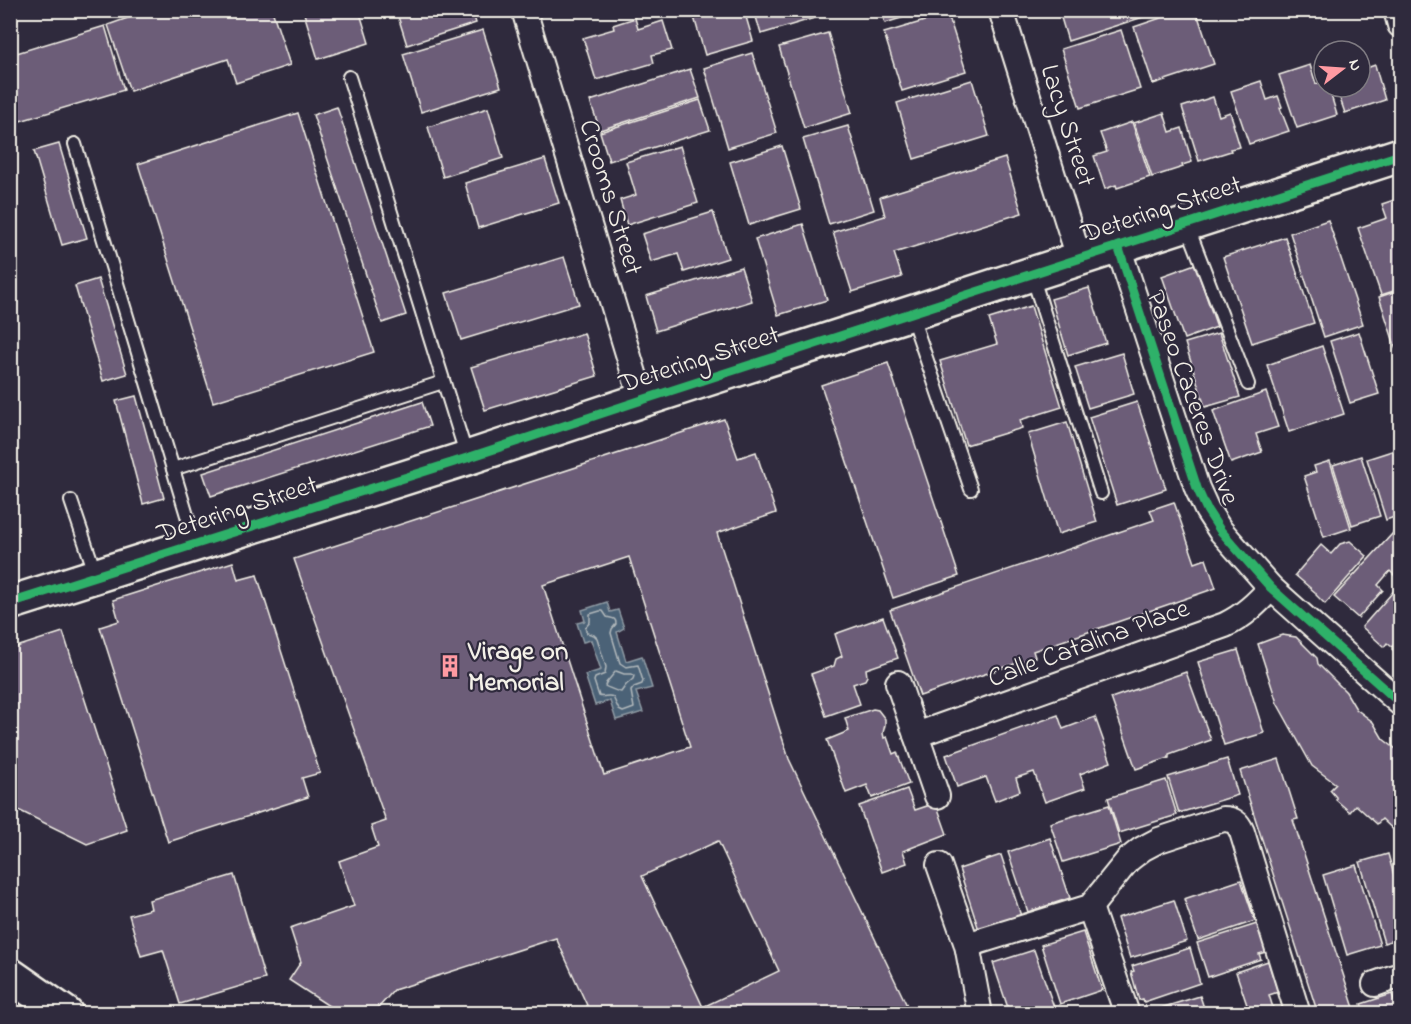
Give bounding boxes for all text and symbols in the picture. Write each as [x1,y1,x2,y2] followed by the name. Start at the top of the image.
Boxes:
[1312,39,1372,99] north arrow
[1341,57,1368,74] text: N
[1029,60,1105,192] street label: Lacy Street
[567,115,652,280] street label: Crooms Street
[1076,166,1247,255] street label: Detering Street
[1135,285,1249,512] street label: Paseo Caceres Drive
[614,316,785,405] street label: Detering Street
[152,466,323,555] street label: Detering Street
[983,590,1196,699] street label: Calle Catalina Place
[467,633,568,703] place label: Virage on Memorial
[437,653,463,679] building icon: Virage on Memorial

